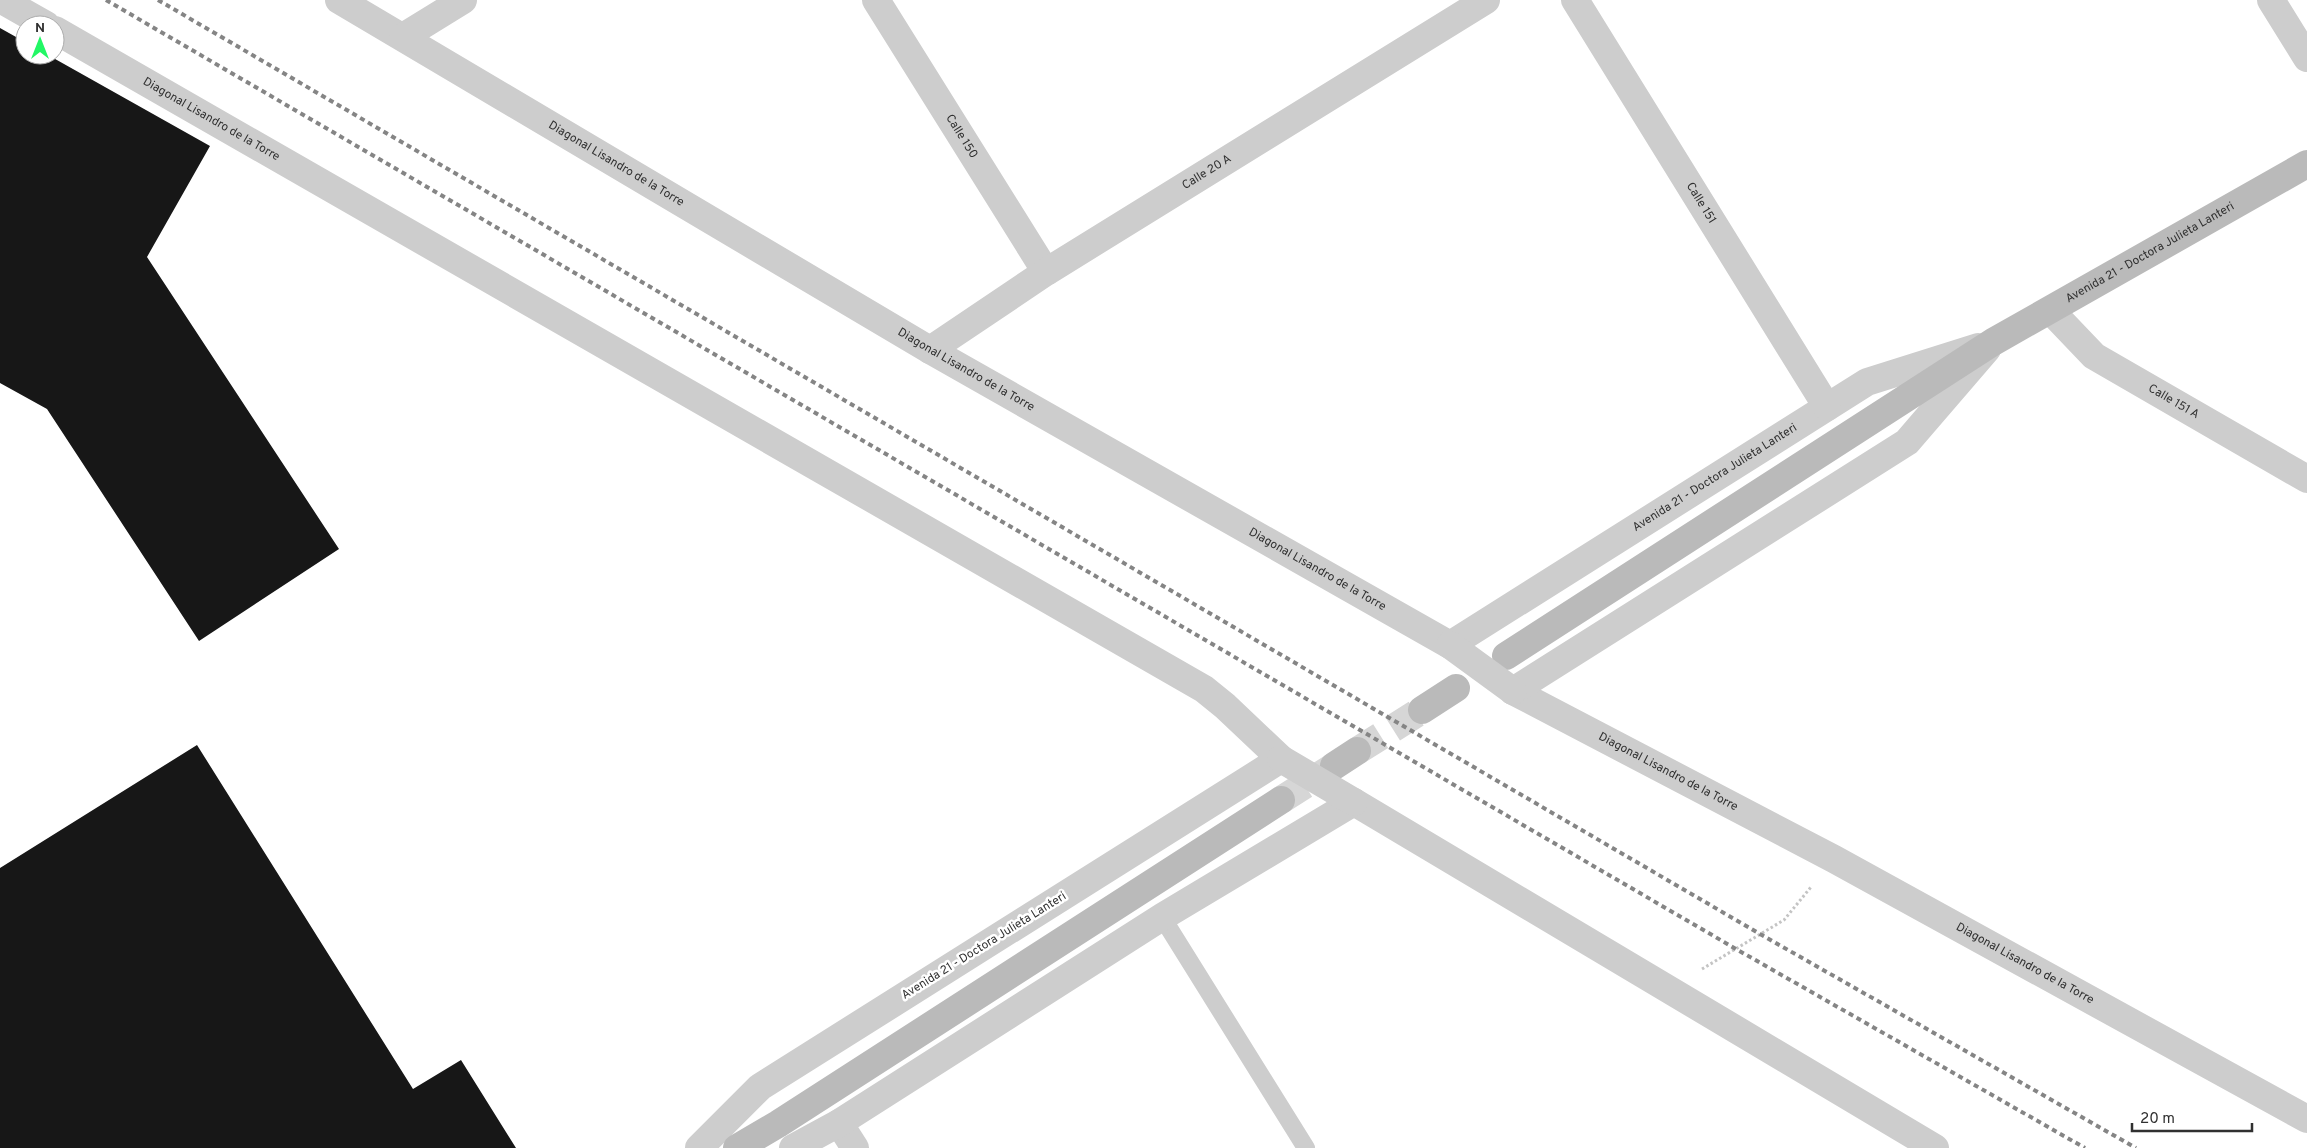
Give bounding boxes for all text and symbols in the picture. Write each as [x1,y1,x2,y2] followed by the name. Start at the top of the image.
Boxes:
[15,15,65,65] north arrow
[35,20,45,37] text: N
[140,74,283,165] street label: Diagonal Lisandro de la Torre
[941,111,981,162] street label: Calle 150
[545,118,687,211] street label: Diagonal Lisandro de la Torre
[1179,151,1235,194] street label: Calle 20 A
[1682,179,1720,227] street label: Calle 151
[2063,199,2237,307] street label: Avenida 21 - Doctora Julieta Lanteri
[894,324,1037,416] street label: Diagonal Lisandro de la Torre
[2145,381,2202,423] street label: Calle 151 A
[1630,420,1800,536] street label: Avenida 21 - Doctora Julieta Lanteri
[1246,524,1389,615] street label: Diagonal Lisandro de la Torre
[1595,729,1741,815] street label: Diagonal Lisandro de la Torre
[899,889,1069,1003] street label: Avenida 21 - Doctora Julieta Lanteri
[1953,919,2097,1008] street label: Diagonal Lisandro de la Torre
[2132,1100,2252,1132] scale bar
[2140,1110,2175,1129] text: 20 m

